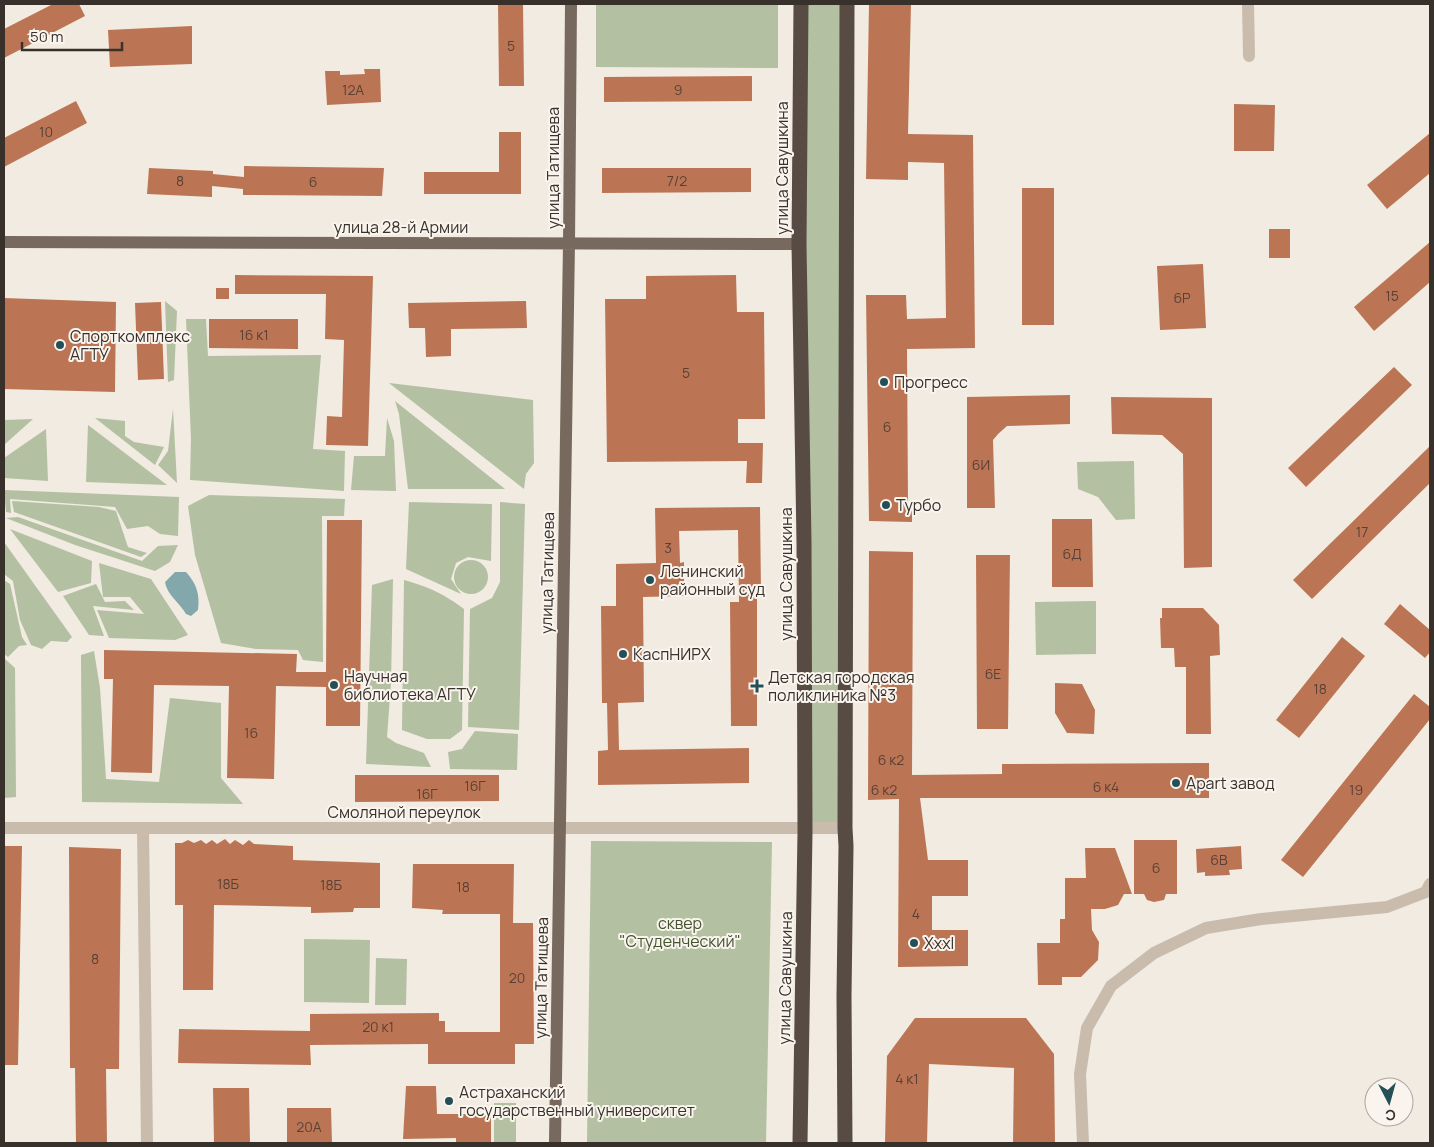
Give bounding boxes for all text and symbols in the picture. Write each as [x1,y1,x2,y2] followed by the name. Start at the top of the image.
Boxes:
[22,20,122,52] scale bar
[30,26,64,47] text: 50 m
[507,36,515,55] house number: 5
[342,80,364,99] house number: 12А
[674,80,682,99] house number: 9
[771,101,793,235] street label: улица Савушкина
[542,107,564,229] street label: улица Татищева
[39,122,53,141] house number: 10
[176,171,184,190] house number: 8
[667,171,687,190] house number: 7/2
[309,172,317,191] house number: 6
[334,216,468,238] street label: улица 28-й Армии
[1385,286,1399,305] house number: 15
[1173,288,1191,307] house number: 6Р
[70,325,190,365] place label: Спорткомплекс АГТУ
[239,325,269,344] house number: 16 к1
[54,339,66,351] marker: Спорткомплекс АГТУ
[682,363,690,382] house number: 5
[894,371,968,393] place label: Прогресс
[878,376,890,388] marker: Прогресс
[883,417,891,436] house number: 6
[972,455,990,474] house number: 6И
[896,494,941,516] place label: Турбо
[880,499,892,511] marker: Турбо
[775,507,797,641] street label: улица Савушкина
[535,512,559,634] street label: улица Татищева
[1356,522,1368,541] house number: 17
[664,538,672,557] house number: 3
[1062,544,1082,563] house number: 6Д
[660,560,766,600] place label: Ленинский районный суд
[644,574,656,586] marker: Ленинский районный суд
[633,643,711,665] place label: КаспНИРХ
[617,648,629,660] marker: КаспНИРХ
[985,664,1001,683] house number: 6Е
[344,665,476,705] place label: Научная библиотека АГТУ
[768,666,914,706] place label: Детская городская поликлиника №3
[328,679,340,691] marker: Научная библиотека АГТУ
[750,679,764,693] marker: Детская городская поликлиника №3
[1313,679,1327,698] house number: 18
[244,723,258,742] house number: 16
[878,750,904,769] house number: 6 к2
[1186,772,1275,794] place label: Apart завод
[464,776,486,795] house number: 16Г
[1093,777,1119,796] house number: 6 к4
[1170,777,1182,789] marker: Apart завод
[871,780,897,799] house number: 6 к2
[1349,780,1363,799] house number: 19
[416,784,438,803] house number: 16Г
[327,801,482,823] street label: Смоляной переулок
[1210,850,1228,869] house number: 6В
[1152,858,1160,877] house number: 6
[217,874,240,893] house number: 18Б
[320,875,343,894] house number: 18Б
[456,877,470,896] house number: 18
[912,904,920,923] house number: 4
[773,911,797,1045] street label: улица Савушкина
[619,912,741,952] park label: сквер "Студенческий"
[529,917,553,1039] street label: улица Татищева
[924,932,954,954] place label: Xxxl
[908,937,920,949] marker: Xxxl
[91,949,99,968] house number: 8
[509,968,525,987] house number: 20
[362,1017,394,1036] house number: 20 к1
[895,1069,919,1088] house number: 4 к1
[1364,1077,1414,1127] north arrow
[459,1081,695,1121] place label: Астраханский государственный университет
[443,1095,455,1107] marker: Астраханский государственный университет
[1384,1105,1397,1125] text: С
[296,1117,322,1136] house number: 20А

